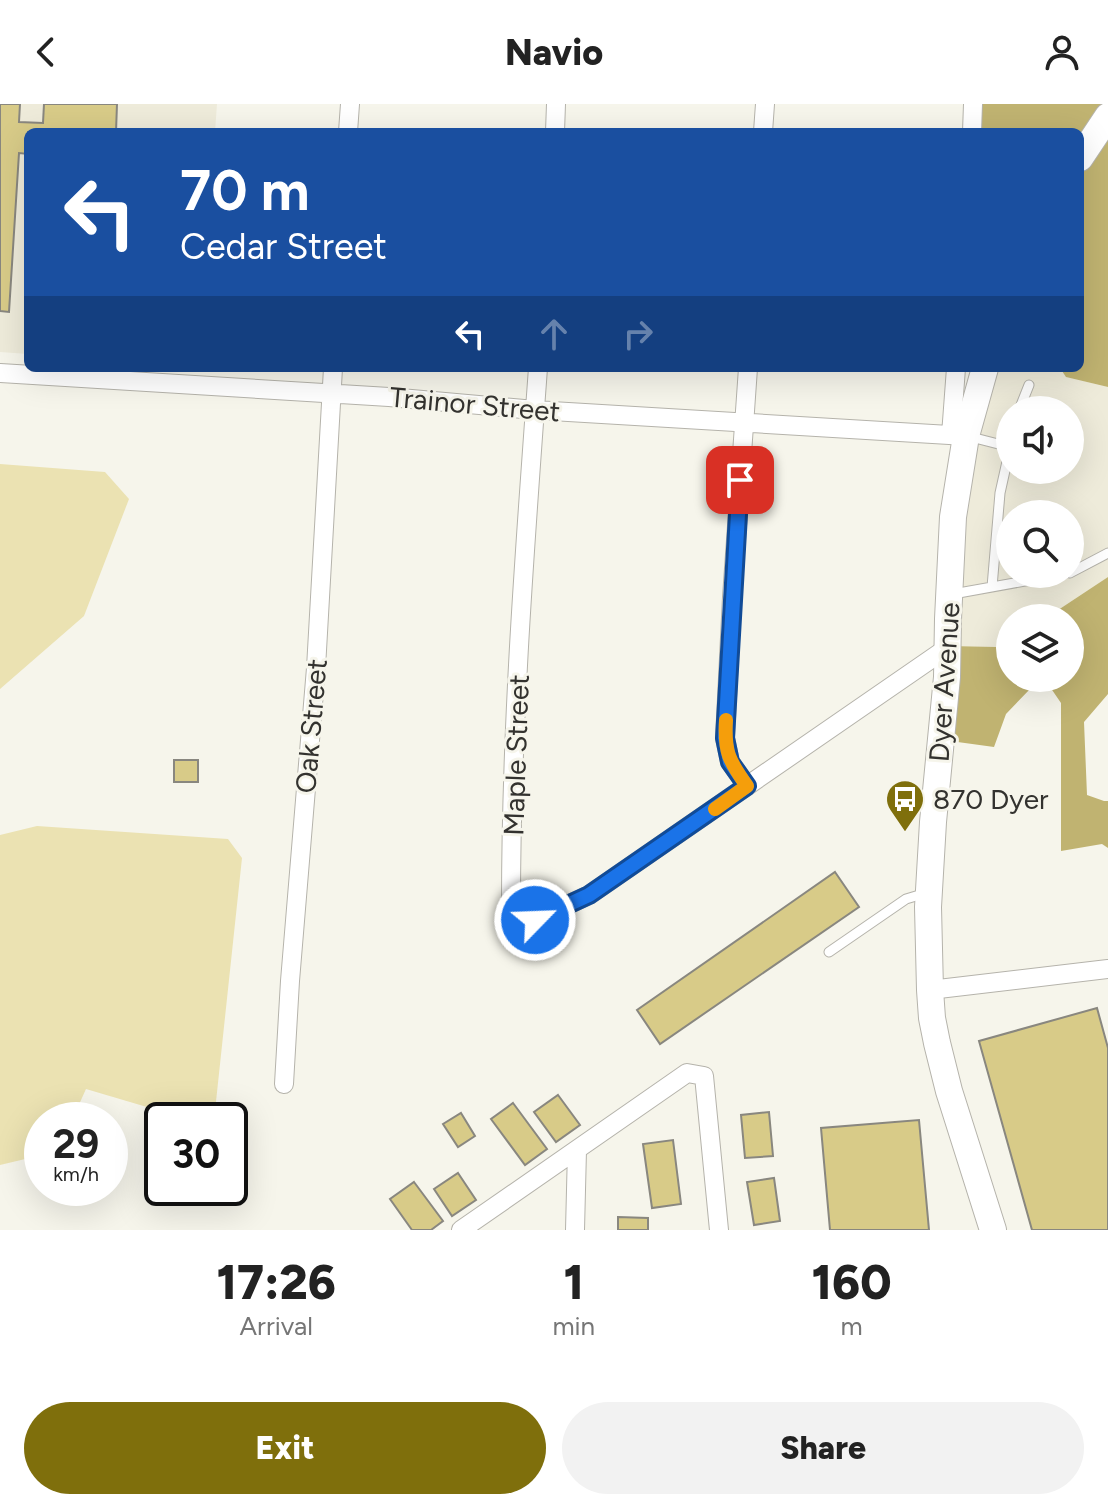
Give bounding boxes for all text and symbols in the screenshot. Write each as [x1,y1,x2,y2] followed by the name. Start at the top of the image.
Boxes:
[24,30,68,74] icon: back
[1040,30,1084,74] icon: person
[505,31,603,74] text: Navio
[180,157,310,224] text: 70 m
[48,160,152,264] icon: left
[180,225,387,268] text: Cedar Street
[448,312,492,356] icon: left
[532,312,576,356] icon: ahead
[616,312,660,356] icon: right
[388,380,562,428] street label: Trainor Street
[996,396,1084,692] map controls
[996,396,1084,484] button: sound
[706,446,774,514] pin
[718,458,762,502] icon: arrive
[996,500,1084,588] button: search
[921,601,967,763] street label: Dyer Avenue
[996,604,1084,692] button: layers
[288,657,334,795] street label: Oak Street
[496,674,536,836] street label: Maple Street
[884,778,926,833] bus stop icon: 870 Dyer
[933,782,1049,816] place label: 870 Dyer
[493,878,577,962] position arrow
[144,1102,248,1206] speed limit sign: 30
[53,1120,99,1168] text: 29
[53,1162,99,1186] text: km/h
[217,1253,336,1311] text: 17:26
[564,1253,584,1311] text: 1
[812,1253,891,1311] text: 160
[240,1310,313,1342] text: Arrival
[552,1310,595,1342] text: min
[840,1310,863,1342] text: m
[24,1402,546,1494] button: Exit
[562,1402,1084,1494] button: Share

